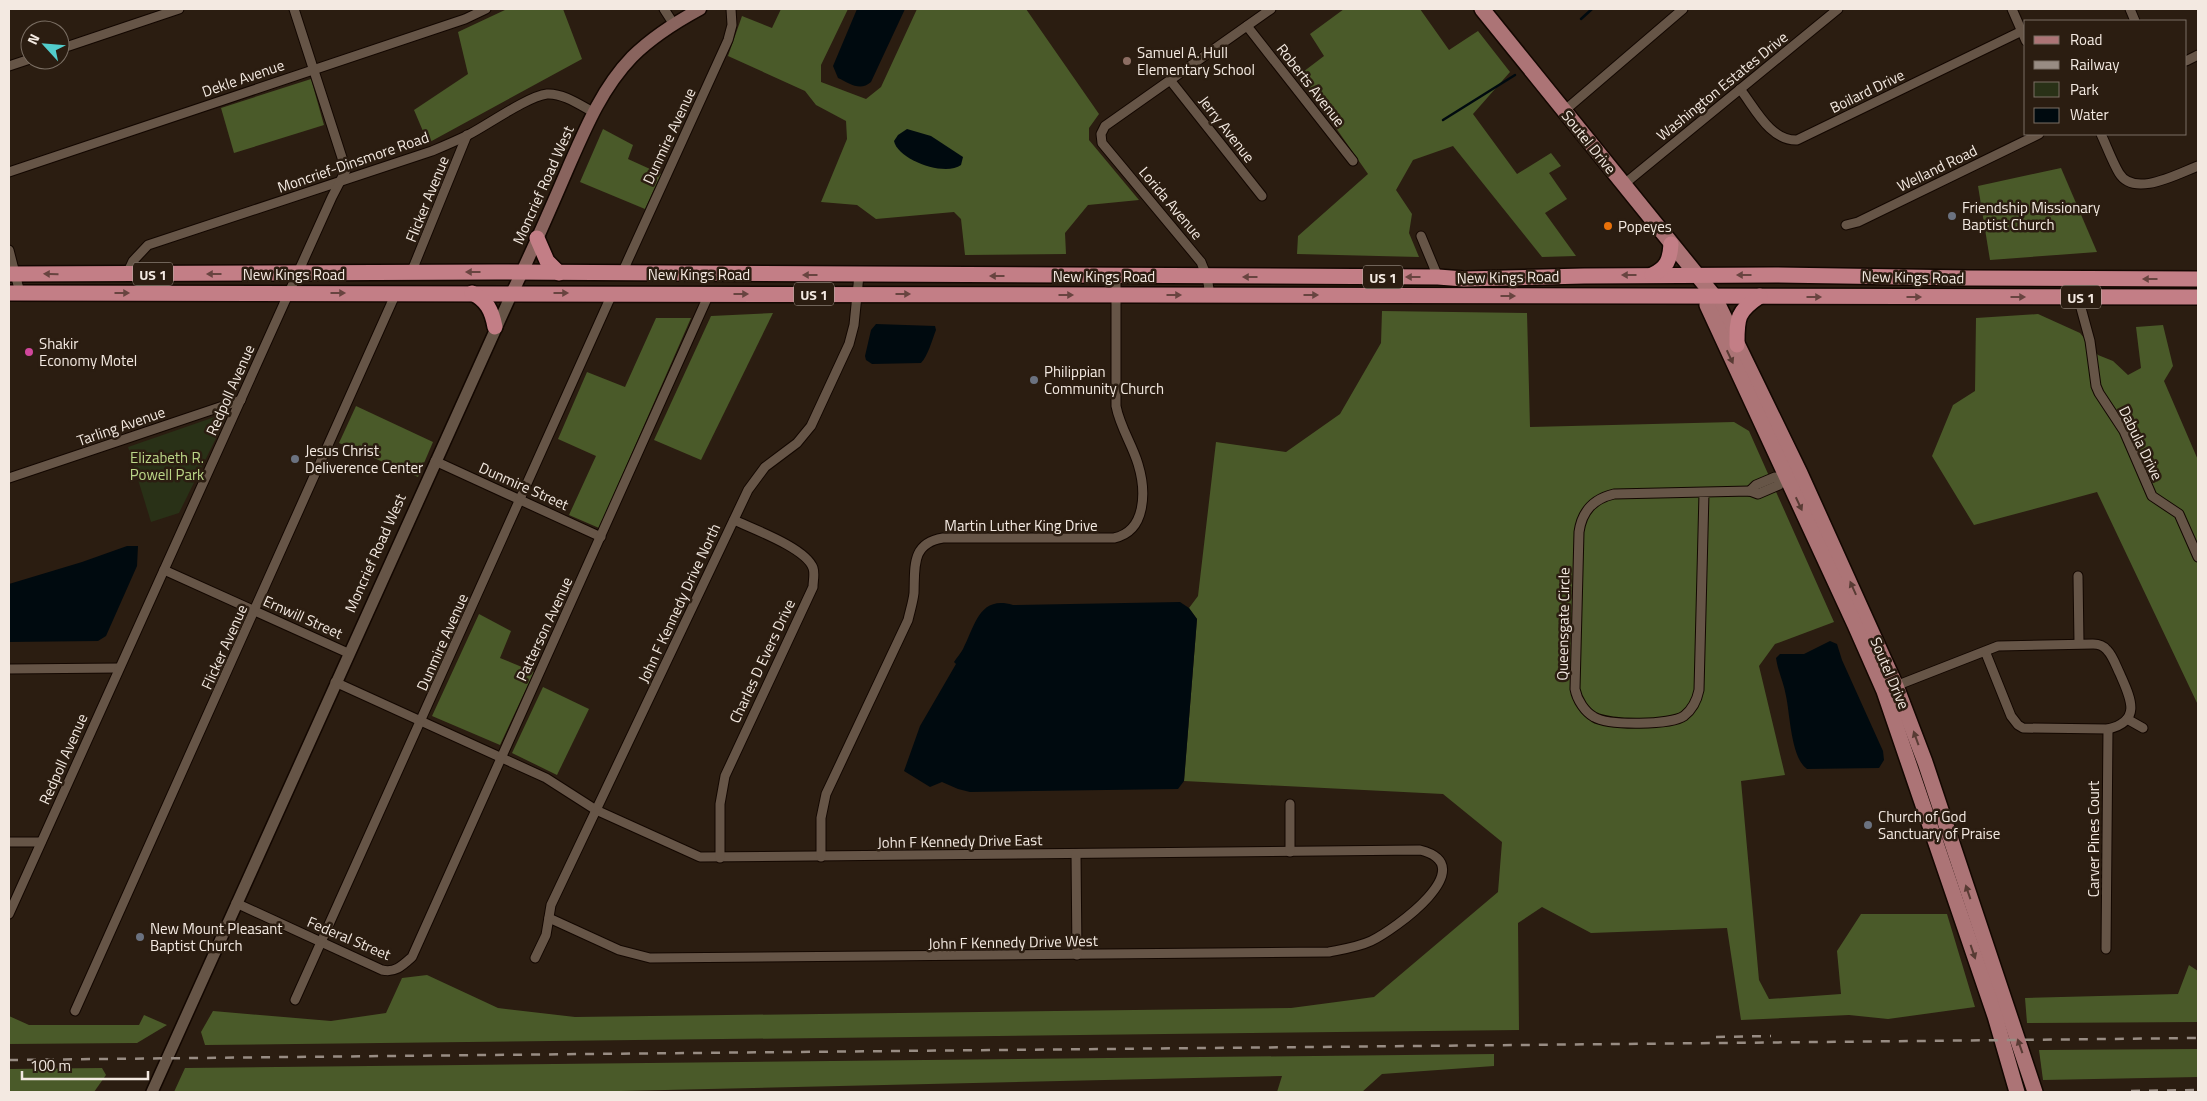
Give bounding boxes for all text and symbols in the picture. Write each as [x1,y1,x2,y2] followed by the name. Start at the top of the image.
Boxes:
[20,20,70,70] north arrow
[2024,20,2187,135] legend
[1651,26,1793,146] street label: Washington Estates Drive
[2070,28,2102,51] text: Road
[21,30,44,48] text: N
[1271,38,1351,132] street label: Roberts Avenue
[1137,41,1255,81] place label: Samuel A. Hull Elementary School
[199,53,287,103] street label: Dekle Avenue
[2070,53,2120,76] text: Railway
[1121,55,1133,67] marker: Samuel A. Hull Elementary School
[1826,63,1908,119] street label: Boilard Drive
[2070,78,2099,101] text: Park
[637,84,701,188] street label: Dunmire Avenue
[1193,91,1261,167] street label: Jerry Avenue
[2070,103,2109,126] text: Water
[1556,105,1622,179] street label: Soutel Drive
[506,121,580,248] street label: Moncrief Road West
[274,125,432,199] street label: Moncrief-Dinsmore Road
[1893,139,1981,197] street label: Welland Road
[399,152,455,246] street label: Flicker Avenue
[1134,161,1208,245] street label: Lorida Avenue
[1962,196,2100,236] place label: Friendship Missionary Baptist Church
[1946,210,1958,222] marker: Friendship Missionary Baptist Church
[1618,215,1672,238] place label: Popeyes
[1602,220,1614,232] marker: Popeyes
[133,262,173,286] road number: US 1
[243,263,345,286] street label: New Kings Road
[648,263,750,286] street label: New Kings Road
[1053,265,1155,288] street label: New Kings Road
[1456,265,1560,289] street label: New Kings Road
[1861,265,1965,289] street label: New Kings Road
[1363,266,1403,288] road number: US 1
[465,268,481,276] one-way arrow
[43,270,59,278] one-way arrow
[206,270,222,278] one-way arrow
[802,271,818,279] one-way arrow
[1621,271,1637,279] one-way arrow
[1735,271,1751,279] one-way arrow
[989,272,1005,280] one-way arrow
[1242,273,1258,281] one-way arrow
[1404,273,1420,281] one-way arrow
[2141,275,2157,283] one-way arrow
[794,282,834,306] road number: US 1
[2061,286,2101,308] road number: US 1
[114,289,130,297] one-way arrow
[330,289,346,297] one-way arrow
[553,289,569,297] one-way arrow
[733,290,749,298] one-way arrow
[895,290,911,298] one-way arrow
[1058,291,1074,299] one-way arrow
[1166,291,1182,299] one-way arrow
[1303,291,1319,299] one-way arrow
[1500,292,1516,300] one-way arrow
[1806,293,1822,301] one-way arrow
[1907,293,1923,301] one-way arrow
[2010,293,2026,301] one-way arrow
[39,332,137,372] place label: Shakir Economy Motel
[200,341,260,439] street label: Redpoll Avenue
[23,346,35,358] marker: Shakir Economy Motel
[1726,350,1734,364] one-way arrow
[1044,360,1164,400] place label: Philippian Community Church
[1028,374,1040,386] marker: Philippian Community Church
[74,400,168,452] street label: Tarling Avenue
[2113,402,2169,484] street label: Dabula Drive
[305,439,423,479] place label: Jesus Christ Deliverence Center
[130,446,204,486] park label: Elizabeth R. Powell Park
[289,453,301,465] marker: Jesus Christ Deliverence Center
[475,456,573,516] street label: Dunmire Street
[338,489,412,616] street label: Moncrief Road West
[1796,497,1804,511] one-way arrow
[944,514,1098,537] street label: Martin Luther King Drive
[632,520,726,686] street label: John F Kennedy Drive North
[1551,567,1575,681] street label: Queensgate Circle
[510,573,578,685] street label: Patterson Avenue
[1849,581,1857,595] one-way arrow
[259,589,347,645] street label: Ernwill Street
[410,590,474,694] street label: Dunmire Avenue
[723,595,801,727] street label: Charles D Evers Drive
[195,601,253,693] street label: Flicker Avenue
[1864,633,1916,713] street label: Soutel Drive
[33,710,93,808] street label: Redpoll Avenue
[1912,730,1920,745] one-way arrow
[2082,780,2105,897] street label: Carver Pines Court
[1878,805,2000,845] place label: Church of God Sanctuary of Praise
[1862,819,1874,831] marker: Church of God Sanctuary of Praise
[877,828,1043,854] street label: John F Kennedy Drive East
[1964,884,1972,899] one-way arrow
[304,910,395,966] street label: Federal Street
[150,917,283,957] place label: New Mount Pleasant Baptist Church
[928,929,1099,955] street label: John F Kennedy Drive West
[134,931,146,943] marker: New Mount Pleasant Baptist Church
[1970,945,1977,960] one-way arrow
[2016,1038,2024,1053] one-way arrow
[22,1048,149,1080] scale bar
[30,1054,71,1077] text: 100 m

